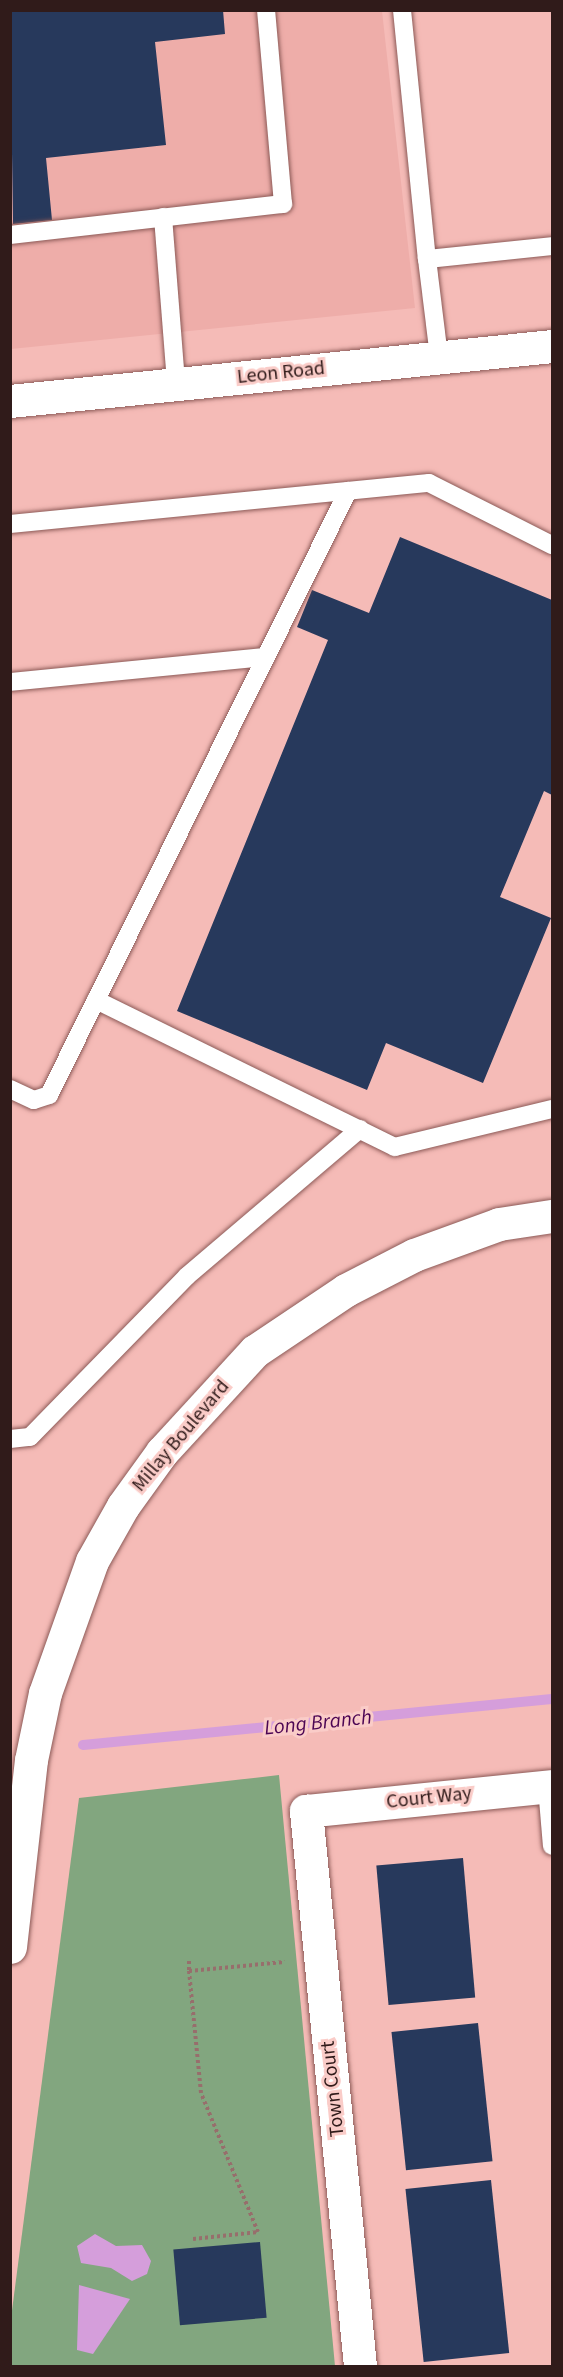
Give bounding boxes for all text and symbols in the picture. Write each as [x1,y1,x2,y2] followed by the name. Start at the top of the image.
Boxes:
[236,356,326,390] street label: Leon Road
[127,1375,235,1497] street label: Millay Boulevard
[263,1704,373,1740] water label: Long Branch
[385,1782,473,1814] street label: Court Way
[316,2040,350,2138] street label: Town Court

